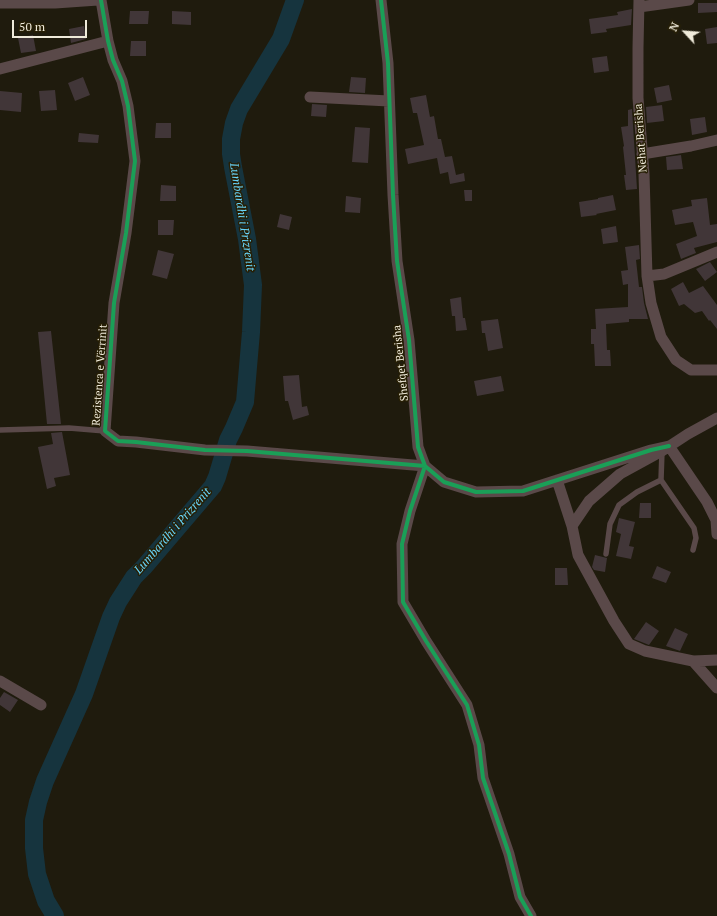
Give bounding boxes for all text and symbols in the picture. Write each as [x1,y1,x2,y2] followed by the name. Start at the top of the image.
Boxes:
[14,12,89,38] scale bar
[665,12,705,52] north arrow
[19,19,45,34] text: 50 m
[666,20,682,34] text: N
[632,103,650,173] street label: Nehat Berisha
[226,162,258,272] water label: Lumbardhi i Prizrenit
[90,324,110,426] street label: Rezistenca e Vërrinit
[390,324,412,402] street label: Shefqet Berisha
[132,485,214,577] water label: Lumbardhi i Prizrenit

